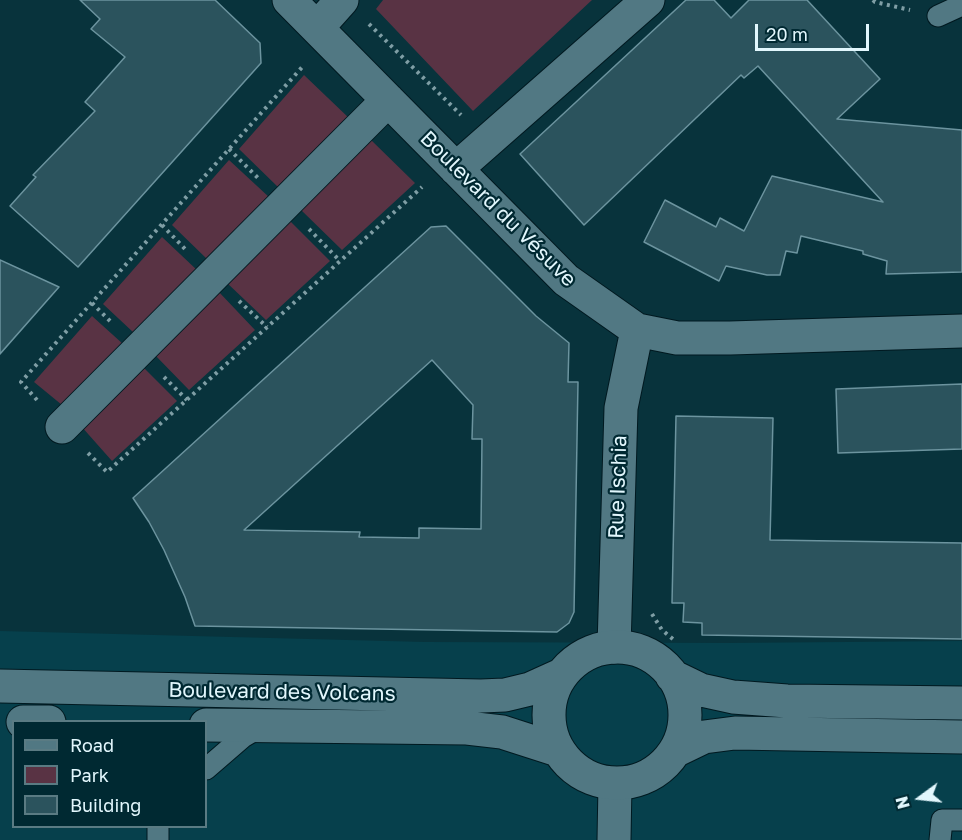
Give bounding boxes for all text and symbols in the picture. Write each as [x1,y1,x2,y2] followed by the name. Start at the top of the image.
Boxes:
[758,12,872,50] scale bar
[766,23,808,45] text: 20 m
[415,126,581,292] street label: Boulevard du Vésuve
[604,435,632,539] street label: Rue Ischia
[168,677,396,707] street label: Boulevard des Volcans
[12,720,207,828] legend
[70,734,114,756] text: Road
[70,764,109,786] text: Park
[890,768,950,828] north arrow
[70,794,141,816] text: Building
[891,794,914,811] text: N

